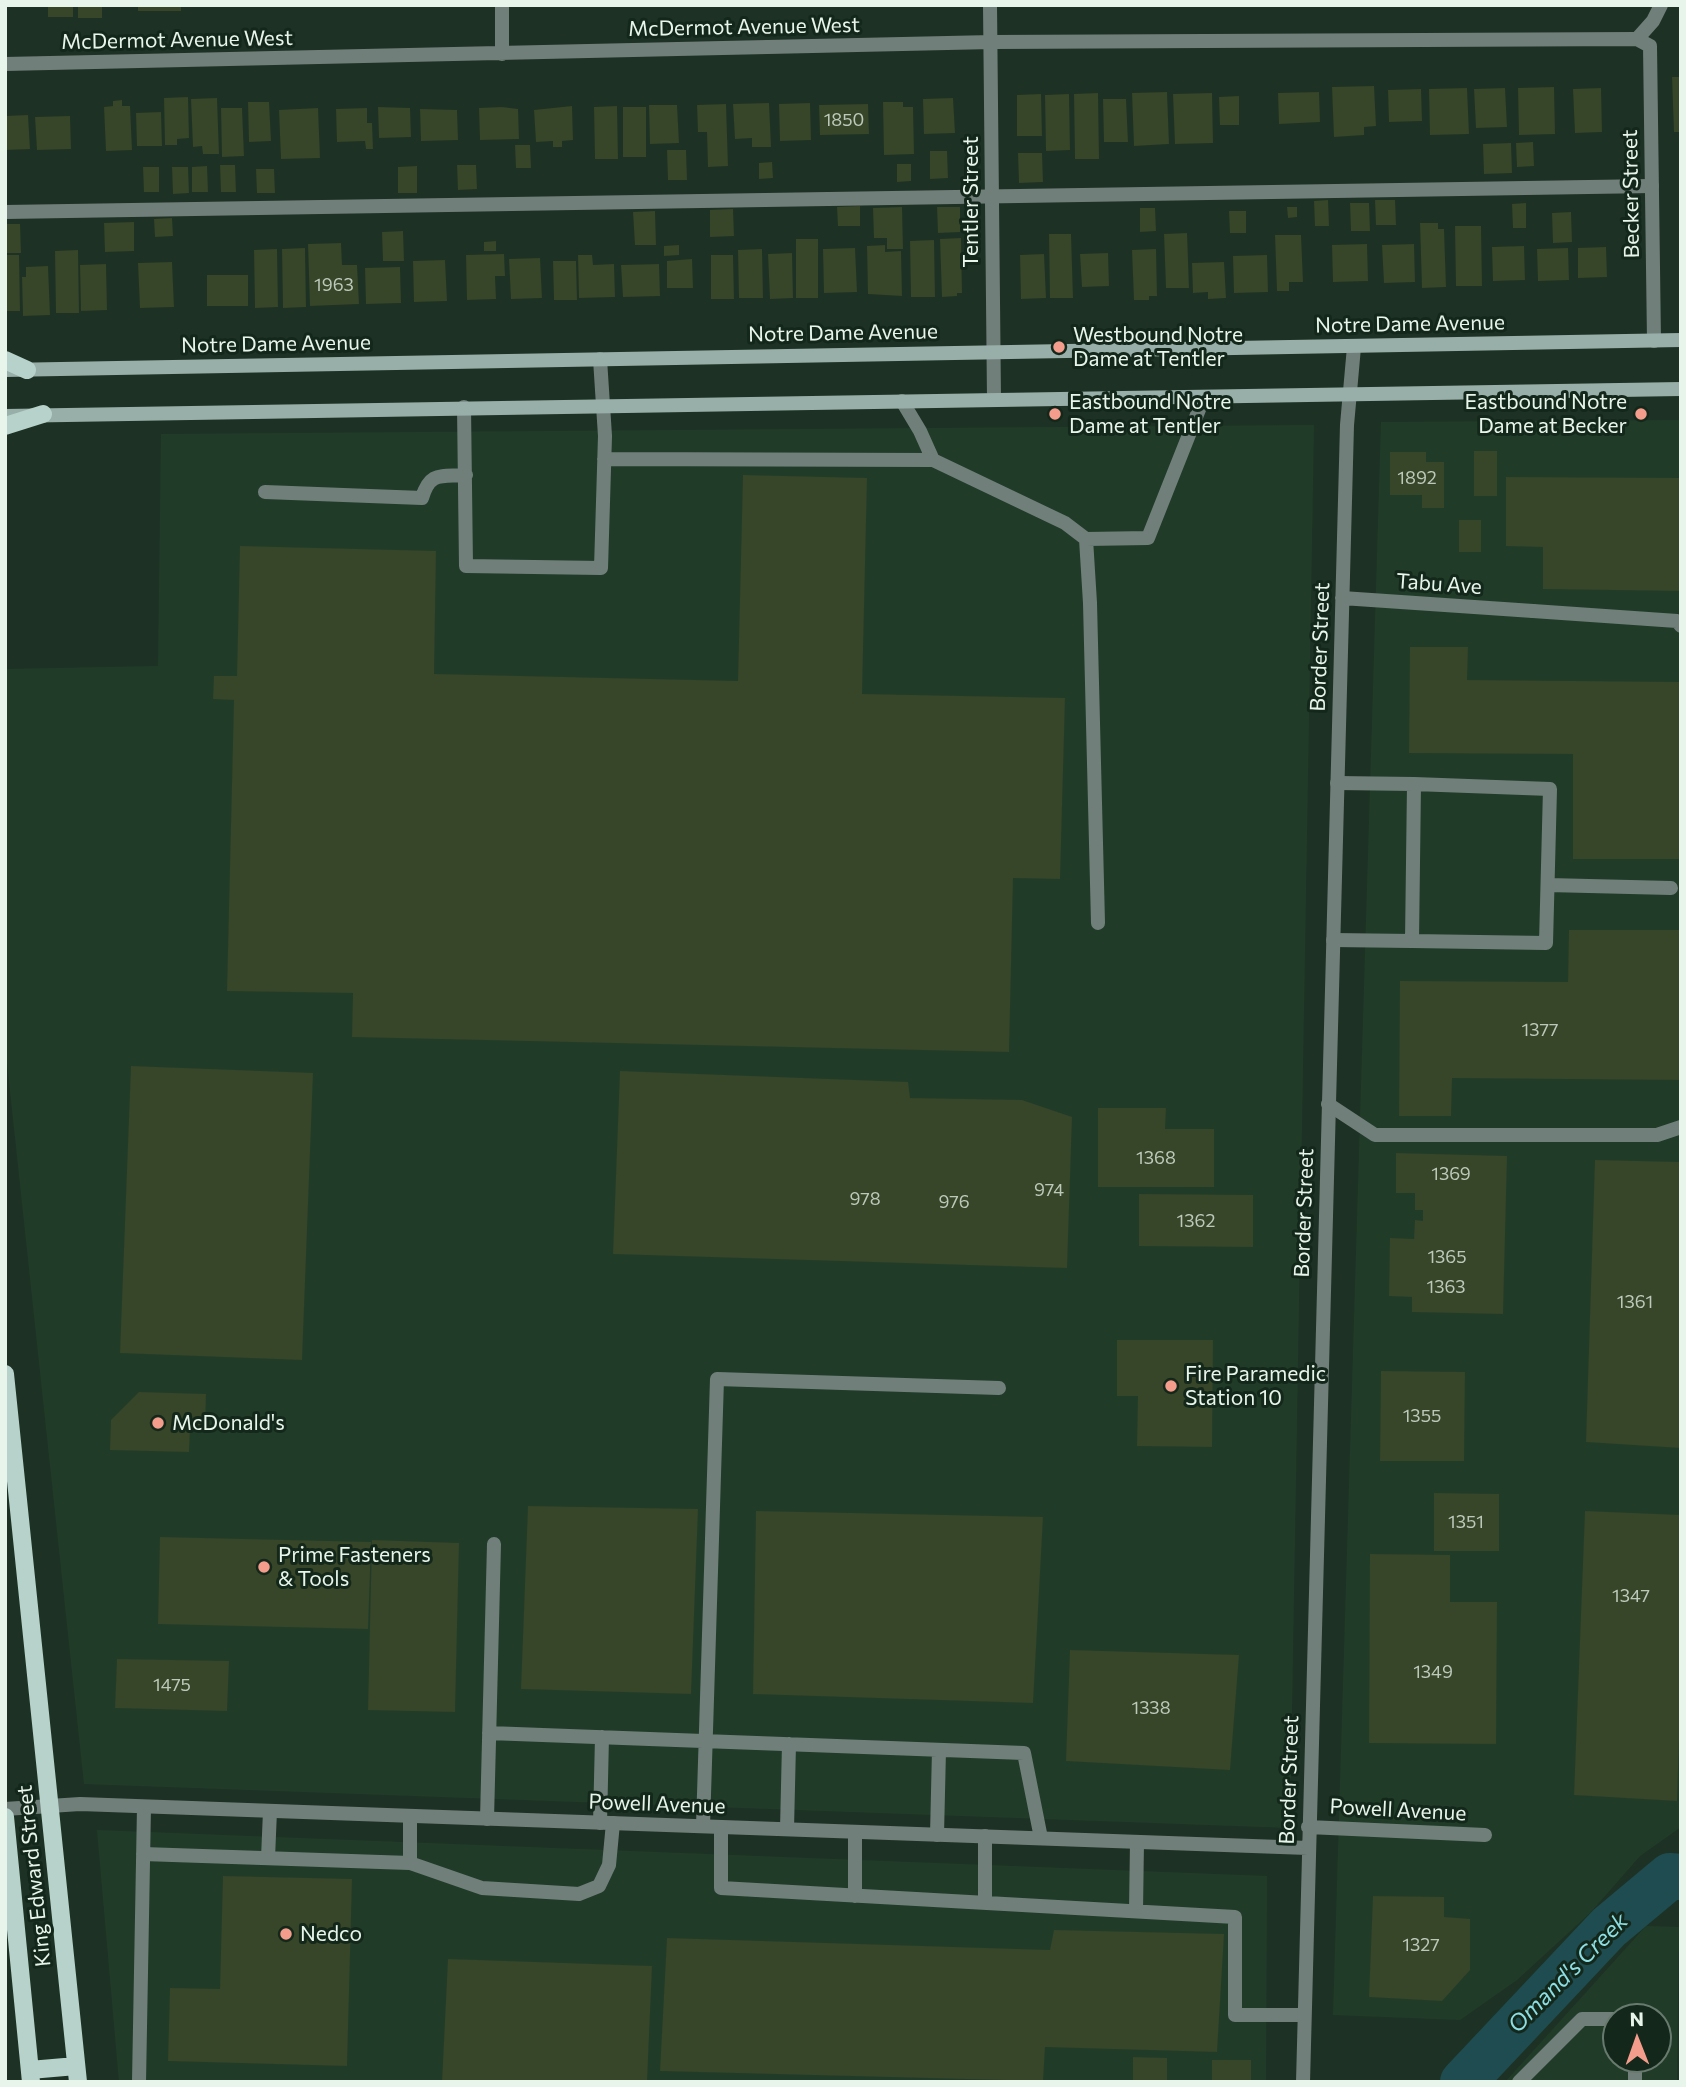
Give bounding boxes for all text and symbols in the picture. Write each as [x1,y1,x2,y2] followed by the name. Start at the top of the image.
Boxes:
[628,12,860,42] street label: McDermot Avenue West
[61,25,293,55] street label: McDermot Avenue West
[824,109,864,131] house number: 1850
[1617,129,1645,259] street label: Becker Street
[958,136,984,268] street label: Tentler Street
[314,274,354,296] house number: 1963
[1315,310,1505,338] street label: Notre Dame Avenue
[748,319,938,347] street label: Notre Dame Avenue
[1073,322,1243,372] place label: Westbound Notre Dame at Tentler
[181,330,371,358] street label: Notre Dame Avenue
[1051,339,1067,355] marker: Westbound Notre Dame at Tentler
[1069,389,1231,439] place label: Eastbound Notre Dame at Tentler
[1465,389,1627,439] place label: Eastbound Notre Dame at Becker
[1047,406,1063,422] marker: Eastbound Notre Dame at Tentler
[1633,406,1649,422] marker: Eastbound Notre Dame at Becker
[1397,467,1437,489] house number: 1892
[1395,568,1483,600] street label: Tabu Ave
[1305,582,1335,712] street label: Border Street
[1522,1019,1558,1041] house number: 1377
[1136,1147,1176,1169] house number: 1368
[1289,1148,1319,1278] street label: Border Street
[1431,1163,1471,1185] house number: 1369
[1034,1179,1064,1201] house number: 974
[849,1188,881,1210] house number: 978
[938,1191,970,1213] house number: 976
[1177,1210,1215,1232] house number: 1362
[1427,1246,1467,1268] house number: 1365
[1426,1276,1466,1298] house number: 1363
[1617,1291,1653,1313] house number: 1361
[1185,1361,1326,1411] place label: Fire Paramedic Station 10
[1163,1378,1179,1394] marker: Fire Paramedic Station 10
[1403,1405,1441,1427] house number: 1355
[172,1410,285,1436] place label: McDonald's
[150,1415,166,1431] marker: McDonald's
[1448,1511,1484,1533] house number: 1351
[278,1542,431,1592] place label: Prime Fasteners & Tools
[256,1559,272,1575] marker: Prime Fasteners & Tools
[1612,1585,1650,1607] house number: 1347
[1413,1661,1453,1683] house number: 1349
[153,1674,191,1696] house number: 1475
[1131,1697,1171,1719] house number: 1338
[1274,1715,1304,1845] street label: Border Street
[12,1784,56,1968] street label: King Edward Street
[588,1789,726,1819] street label: Powell Avenue
[1329,1794,1467,1826] street label: Powell Avenue
[1502,1907,1634,2039] water label: Omand's Creek
[300,1921,362,1947] place label: Nedco
[278,1926,294,1942] marker: Nedco
[1402,1934,1440,1956] house number: 1327
[1602,2003,1672,2073] north arrow
[1629,2007,1644,2030] text: N

